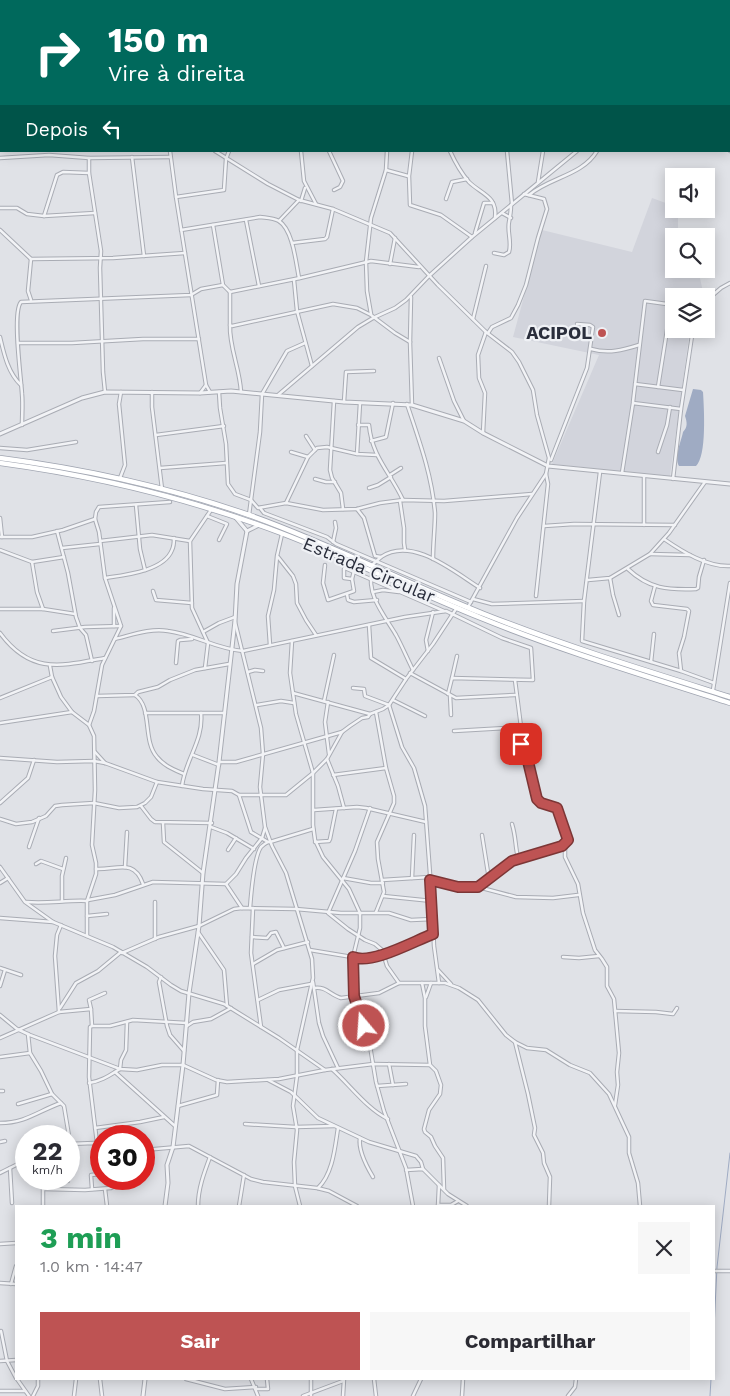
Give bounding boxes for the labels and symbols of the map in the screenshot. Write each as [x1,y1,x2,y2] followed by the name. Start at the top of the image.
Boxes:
[526,322,592,343] place label: ACIPOL
[596,327,608,339] marker: ACIPOL
[300,532,438,607] street label: Estrada Circular
[500,723,542,765] pin
[337,999,389,1051] position arrow
[90,1125,155,1190] speed limit sign: 30

